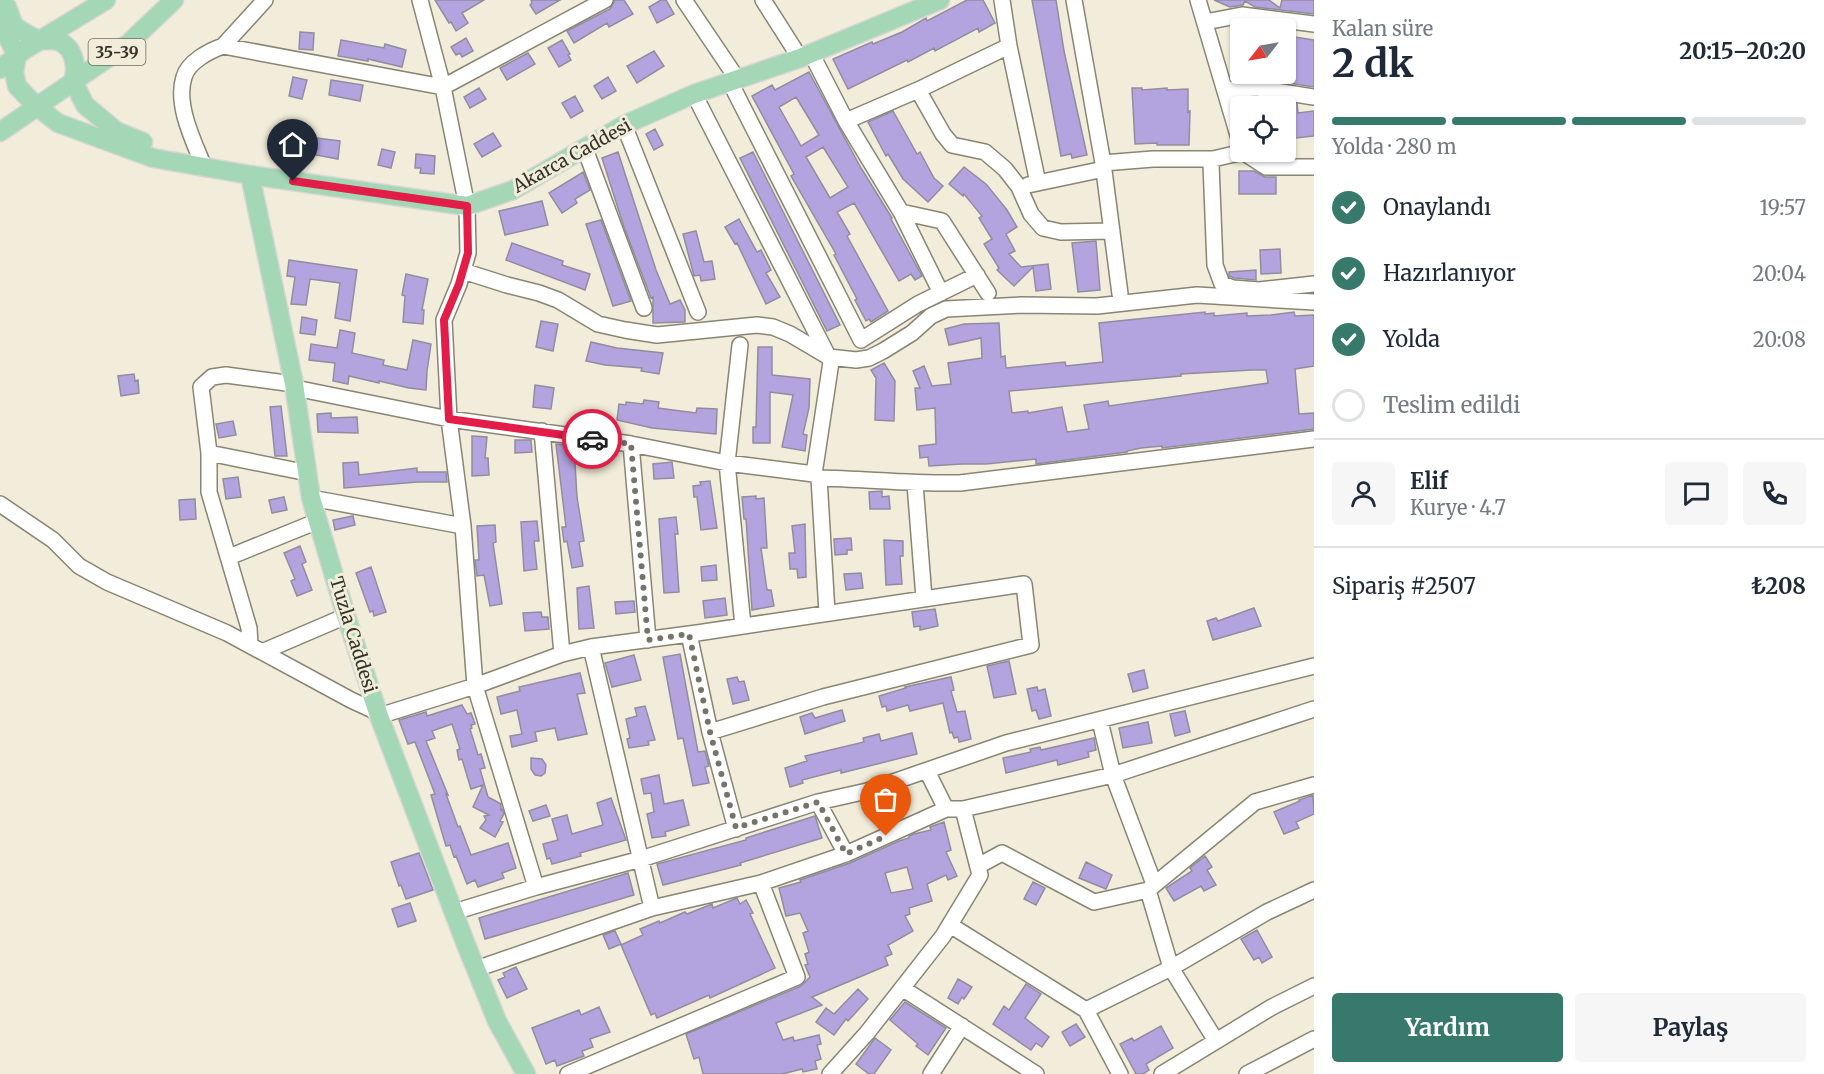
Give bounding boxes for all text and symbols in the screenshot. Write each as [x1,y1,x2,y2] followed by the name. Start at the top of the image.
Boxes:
[1332,16,1433,41] text: Kalan süre
[1230,18,1296,84] north arrow
[1230,18,1296,162] map controls
[1679,37,1806,65] text: 20:15–20:20
[88,39,146,65] road number: 35-39
[1332,39,1413,88] text: 2 dk
[1230,96,1296,162] button: locate
[508,113,635,198] street label: Akarca Caddesi
[267,119,318,181] pin
[276,128,309,161] icon: home
[1332,134,1457,159] text: Yolda · 280 m
[1332,191,1365,224] icon: check
[1383,193,1491,221] text: Onaylandı
[1760,195,1806,220] text: 19:57
[1332,257,1365,290] icon: check
[1383,259,1516,287] text: Hazırlanıyor
[1752,261,1806,286] text: 20:04
[1332,323,1365,356] icon: check
[1383,325,1440,353] text: Yolda
[1753,327,1806,352] text: 20:08
[1383,391,1520,419] text: Teslim edildi
[562,409,622,469] courier
[576,423,609,456] icon: car
[1332,462,1395,525] button: person
[1665,462,1728,525] button: chat
[1743,462,1806,525] button: phone
[1410,467,1448,495] text: Elif
[1410,495,1506,520] text: Kurye · 4.7
[1332,572,1476,600] text: Sipariş #2507
[1751,572,1806,600] text: ₺208
[325,574,382,696] street label: Tuzla Caddesi
[860,774,911,836] pin
[869,783,902,816] icon: bag
[1332,993,1563,1062] button: Yardım
[1575,993,1806,1062] button: Paylaş

